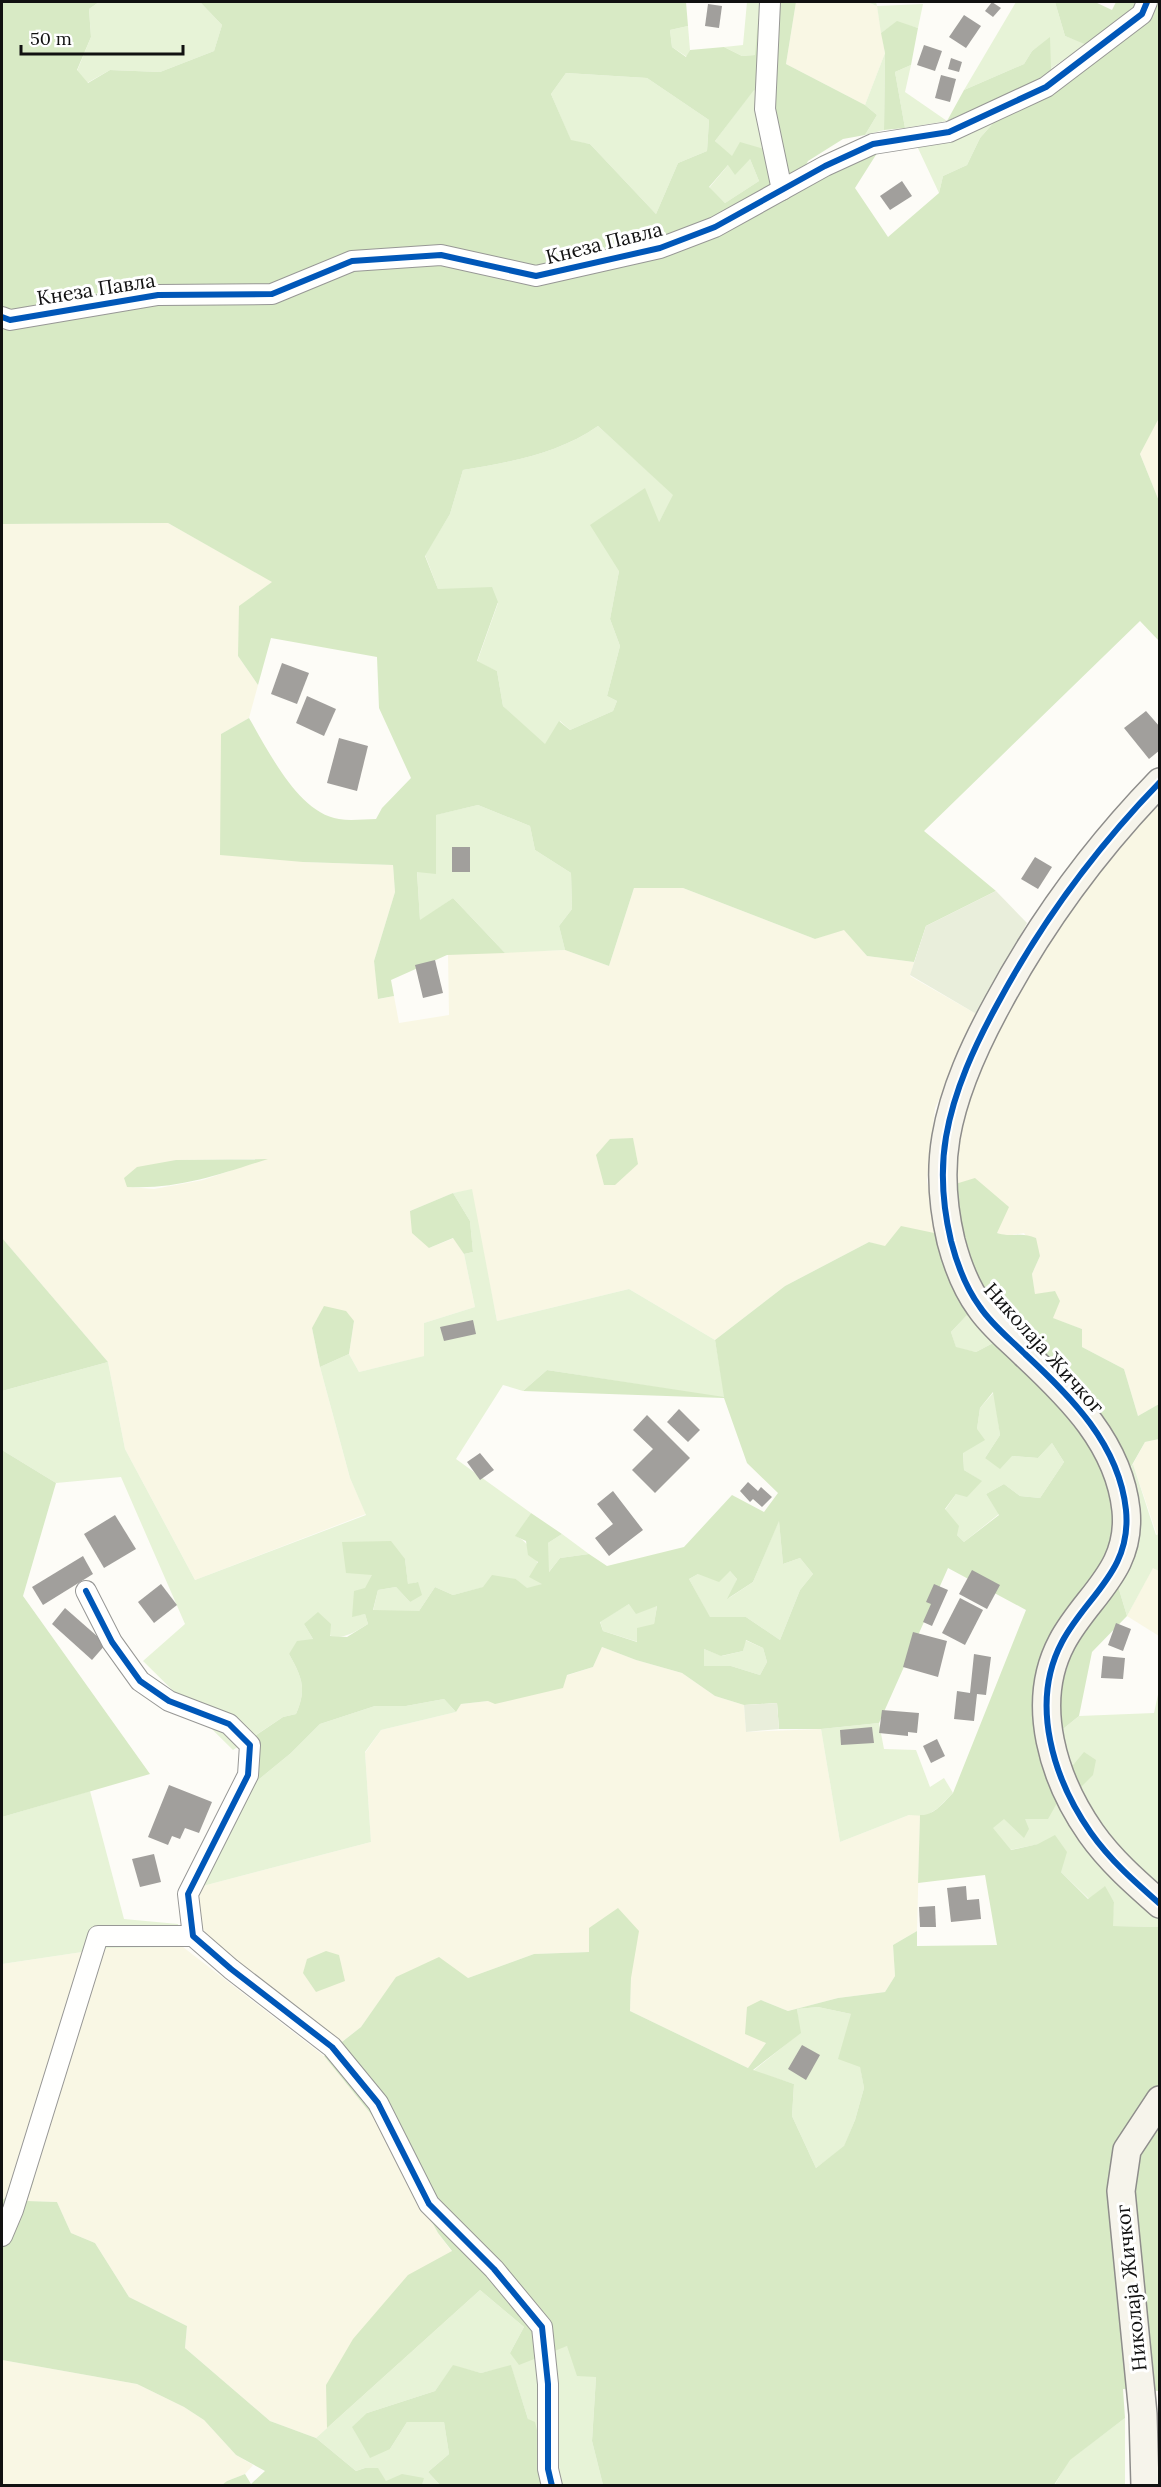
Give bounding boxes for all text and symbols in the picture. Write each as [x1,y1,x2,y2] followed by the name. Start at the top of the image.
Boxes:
[21,18,183,56] scale bar
[30,27,72,50] text: 50 m
[543,216,665,269] street label: Кнеза Павла
[35,267,157,310] street label: Кнеза Павла
[979,1277,1110,1418] street label: Николаја Жичког
[1109,2203,1152,2373] street label: Николаја Жичког

